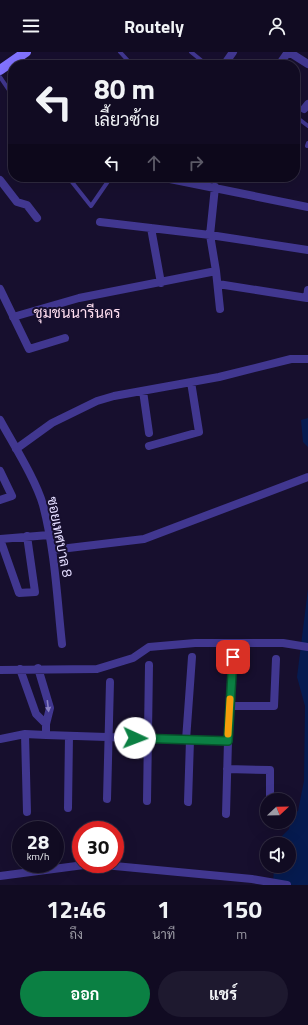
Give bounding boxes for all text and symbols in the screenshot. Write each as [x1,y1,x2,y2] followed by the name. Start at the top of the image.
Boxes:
[124,13,184,40] text: Routely
[20,15,42,37] icon: menu
[266,15,288,37] icon: person
[94,67,155,110] text: 80 m
[28,76,80,128] icon: left
[94,106,160,133] text: เลี้ยวซ้าย
[101,152,123,174] icon: left
[143,152,165,174] icon: ahead
[185,152,207,174] icon: right
[34,301,120,324] district label: ชุมชนนารีนคร
[42,495,79,579] street label: ซอยเทศบาล 8
[216,640,250,674] pin
[222,646,244,668] icon: arrive
[45,699,51,712] one-way arrow
[114,717,156,759] position arrow
[260,793,296,829] north arrow
[260,793,296,873] map controls
[72,821,124,873] speed limit sign: 30
[27,826,49,857] text: 28
[260,837,296,873] button: sound
[27,849,49,864] text: km/h
[46,891,106,927] text: 12:46
[157,891,171,927] text: 1
[222,891,262,927] text: 150
[69,924,83,944] text: ถึง
[152,924,175,944] text: นาที
[236,924,247,944] text: m
[20,971,150,1017] button: ออก
[158,971,288,1017] button: แชร์

